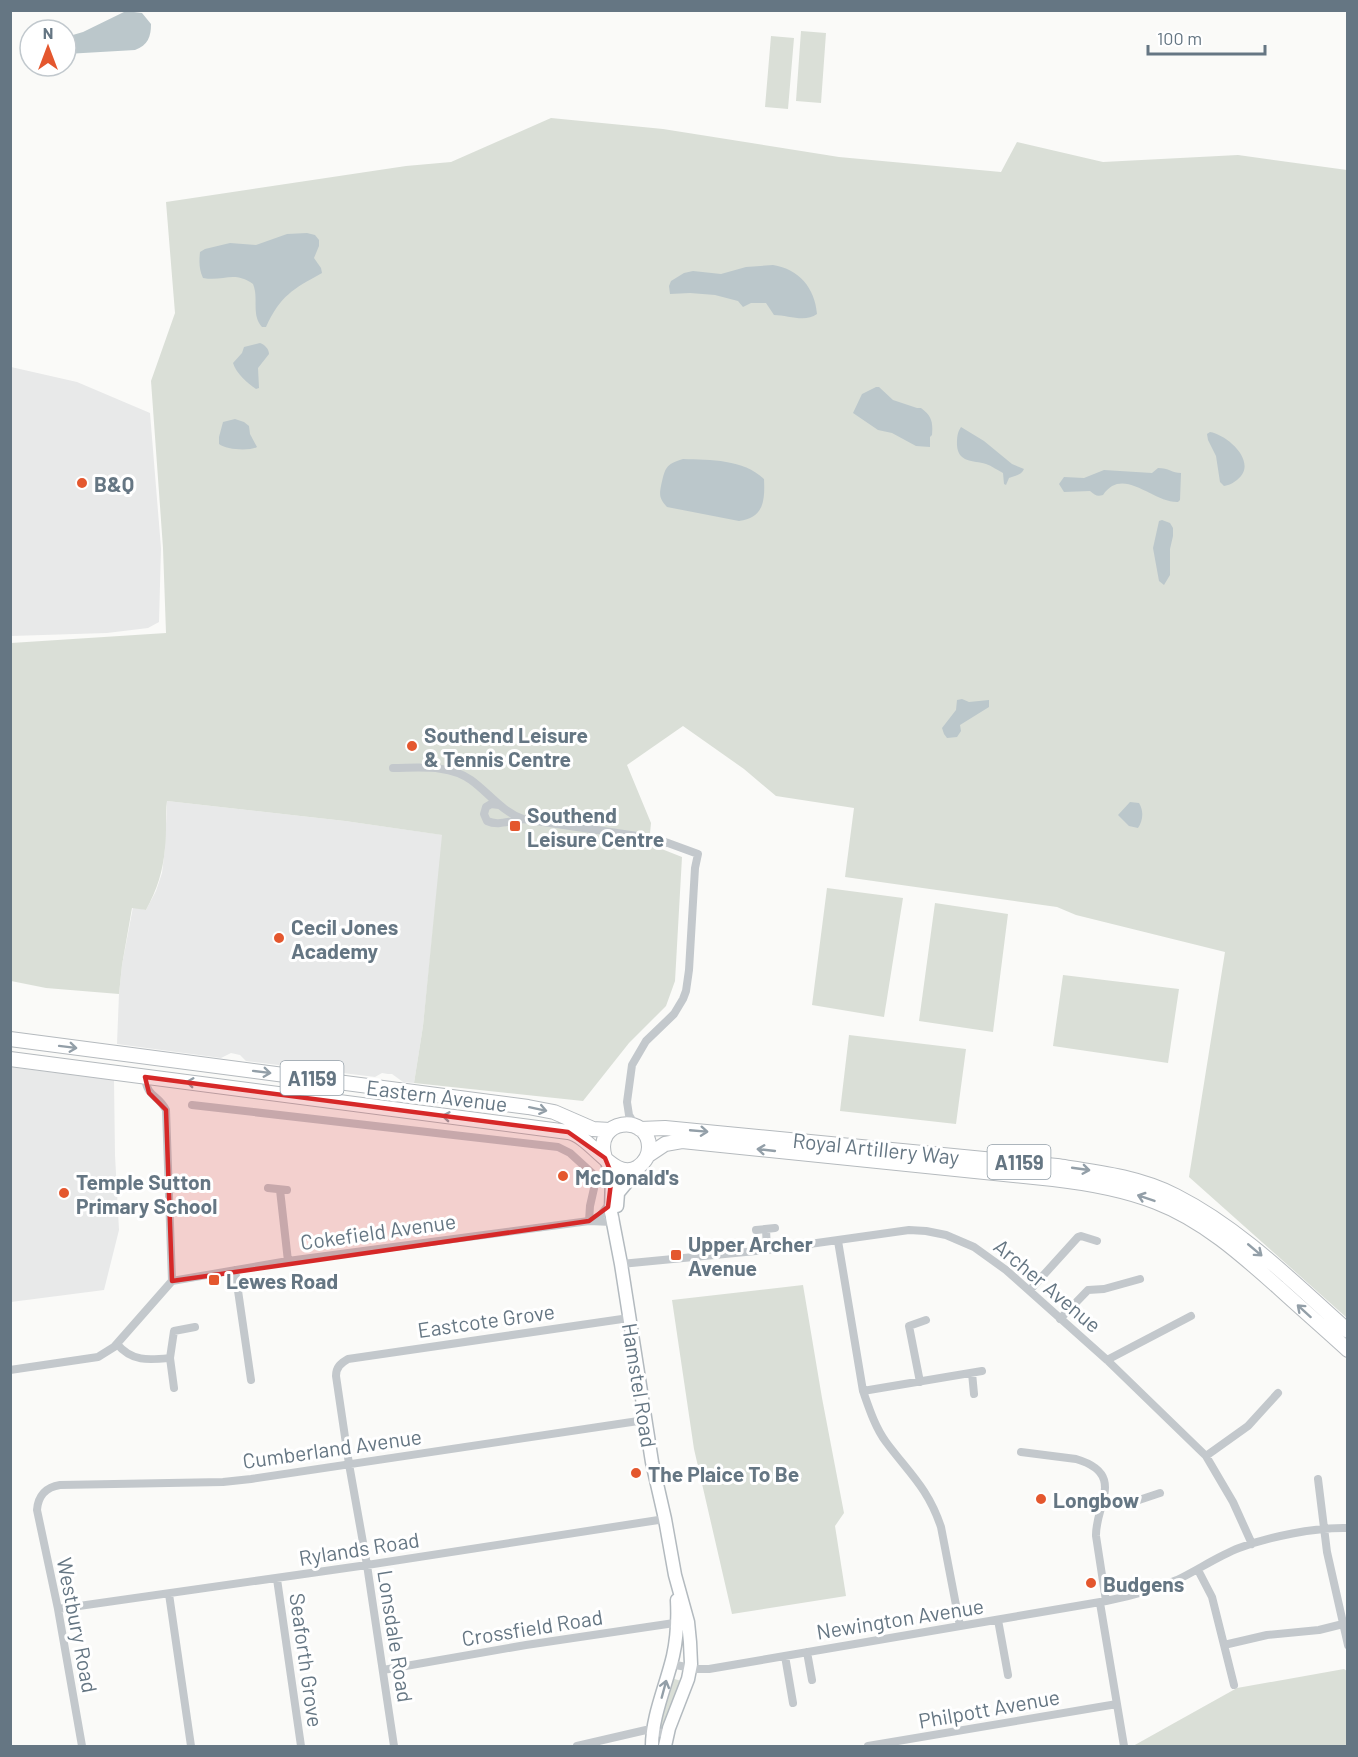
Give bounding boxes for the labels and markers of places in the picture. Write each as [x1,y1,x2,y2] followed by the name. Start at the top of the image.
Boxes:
[94,471,134,496] place label: B&Q
[75,476,89,490] marker: B&Q
[424,722,588,771] place label: Southend Leisure & Tennis Centre
[405,739,419,753] marker: Southend Leisure & Tennis Centre
[527,802,664,851] place label: Southend Leisure Centre
[508,819,522,833] marker: Southend Leisure Centre
[291,914,398,963] place label: Cecil Jones Academy
[272,931,286,945] marker: Cecil Jones Academy
[575,1164,679,1189] place label: McDonald's
[76,1169,217,1218] place label: Temple Sutton Primary School
[556,1169,570,1183] marker: McDonald's
[57,1186,71,1200] marker: Temple Sutton Primary School
[688,1231,813,1280] place label: Upper Archer Avenue
[669,1248,683,1262] marker: Upper Archer Avenue
[226,1268,338,1293] place label: Lewes Road
[207,1273,221,1287] marker: Lewes Road
[648,1461,799,1486] place label: The Plaice To Be
[629,1466,643,1480] marker: The Plaice To Be
[1053,1487,1139,1512] place label: Longbow
[1034,1492,1048,1506] marker: Longbow
[1103,1571,1184,1596] place label: Budgens
[1084,1576,1098,1590] marker: Budgens

